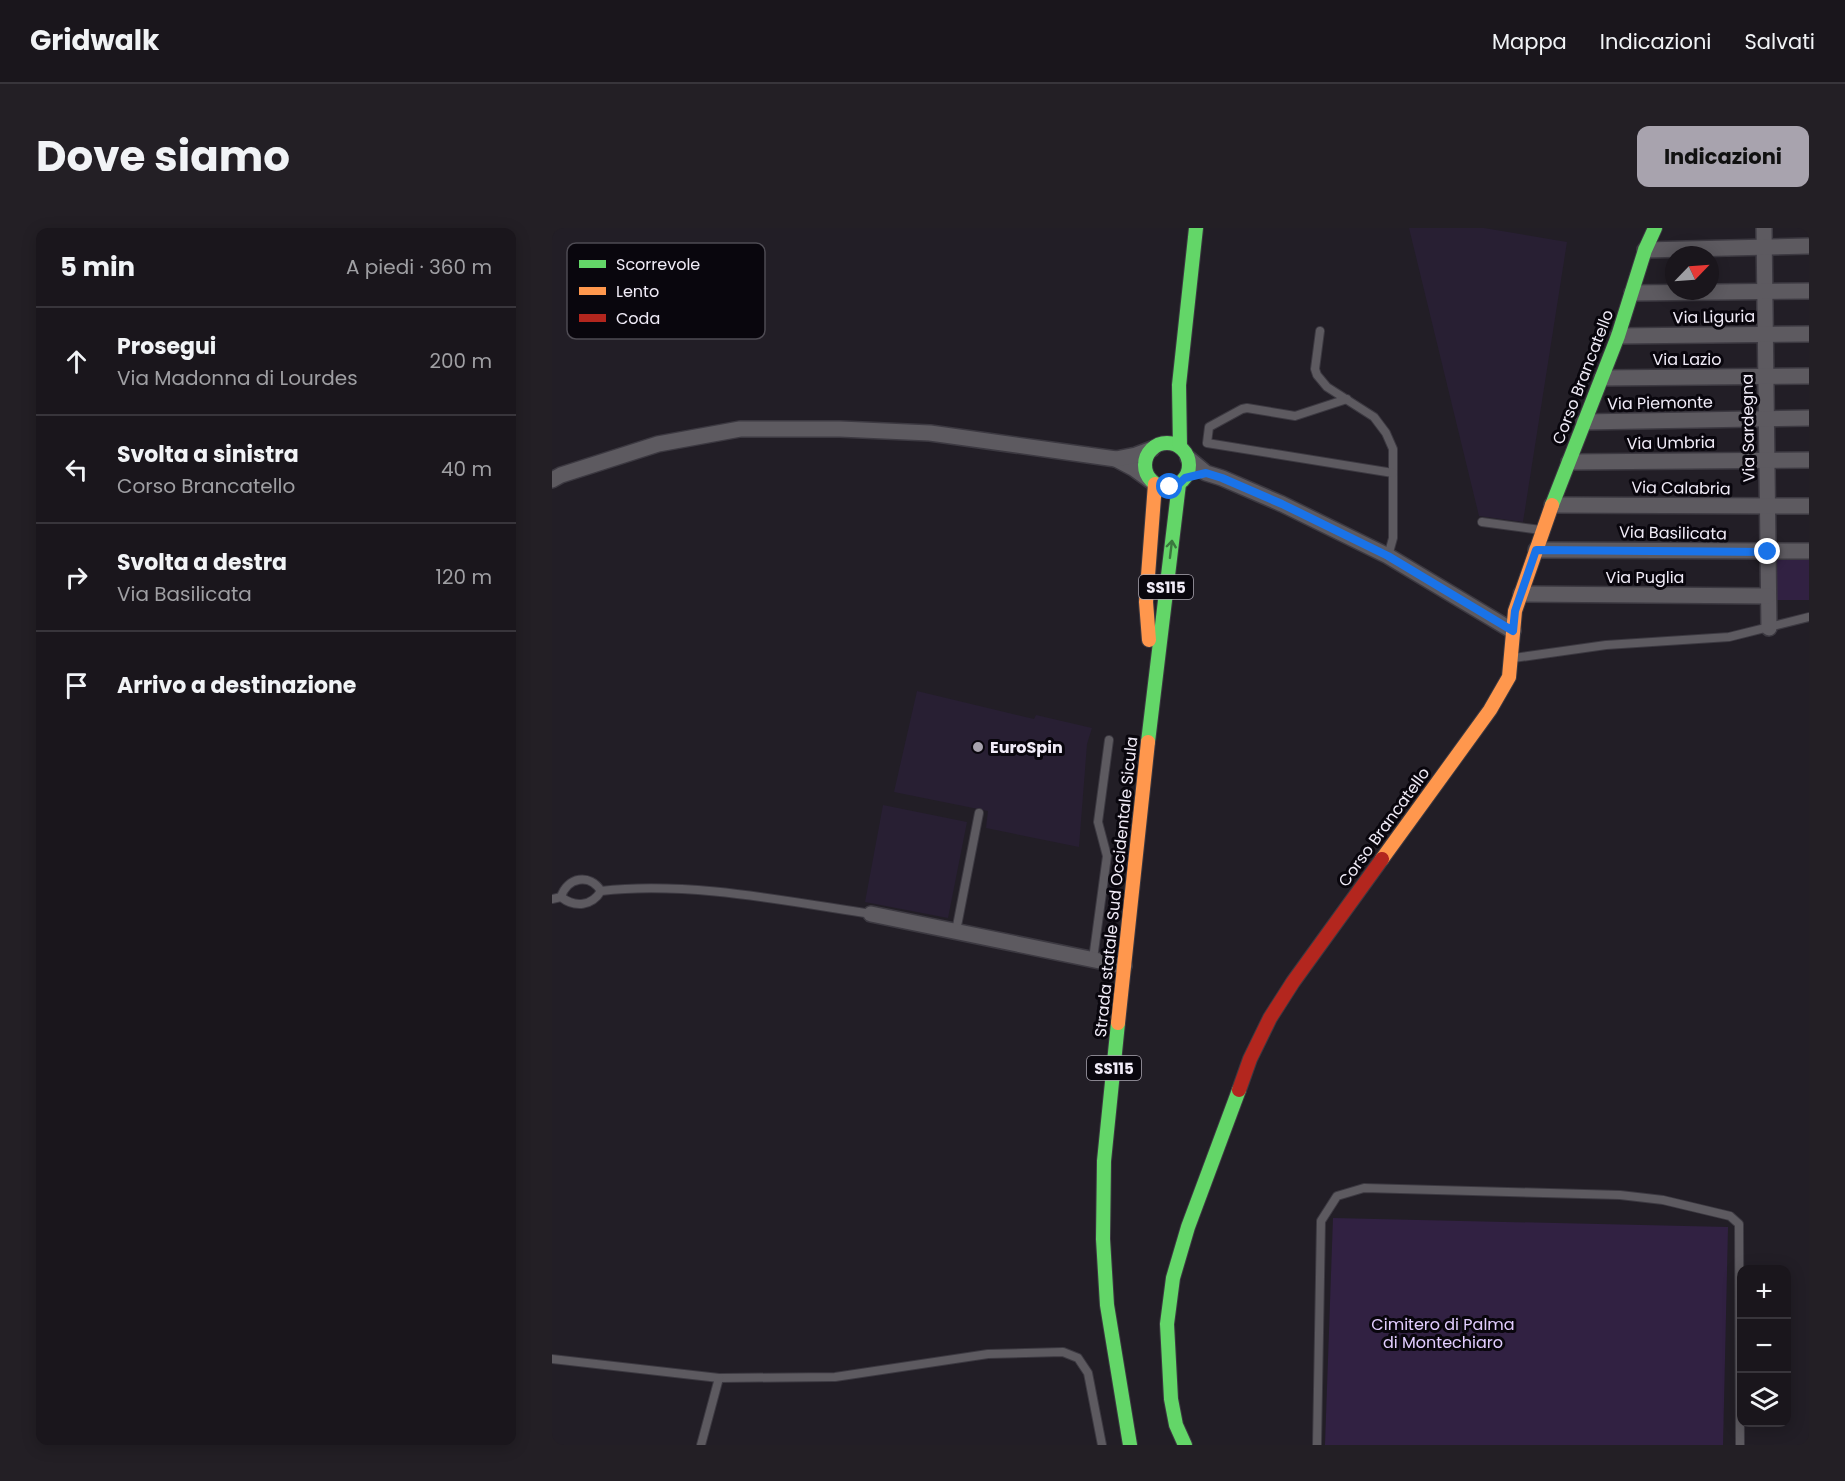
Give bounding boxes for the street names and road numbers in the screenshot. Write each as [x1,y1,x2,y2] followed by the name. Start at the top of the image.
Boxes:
[1673,305,1755,329] street label: Via Liguria
[1547,306,1619,448] street label: Corso Brancatello
[1652,348,1722,371] street label: Via Lazio
[1736,373,1760,483] street label: Via Sardegna
[1607,391,1713,415] street label: Via Piemonte
[1626,431,1716,455] street label: Via Umbria
[1631,476,1731,500] street label: Via Calabria
[1619,521,1727,545] street label: Via Basilicata
[1606,566,1684,589] street label: Via Puglia
[1139,575,1193,599] road number: SS115
[1089,736,1143,1038] street label: Strada statale Sud Occidentale Sicula
[1333,763,1435,891] street label: Corso Brancatello
[1087,1056,1141,1080] road number: SS115

